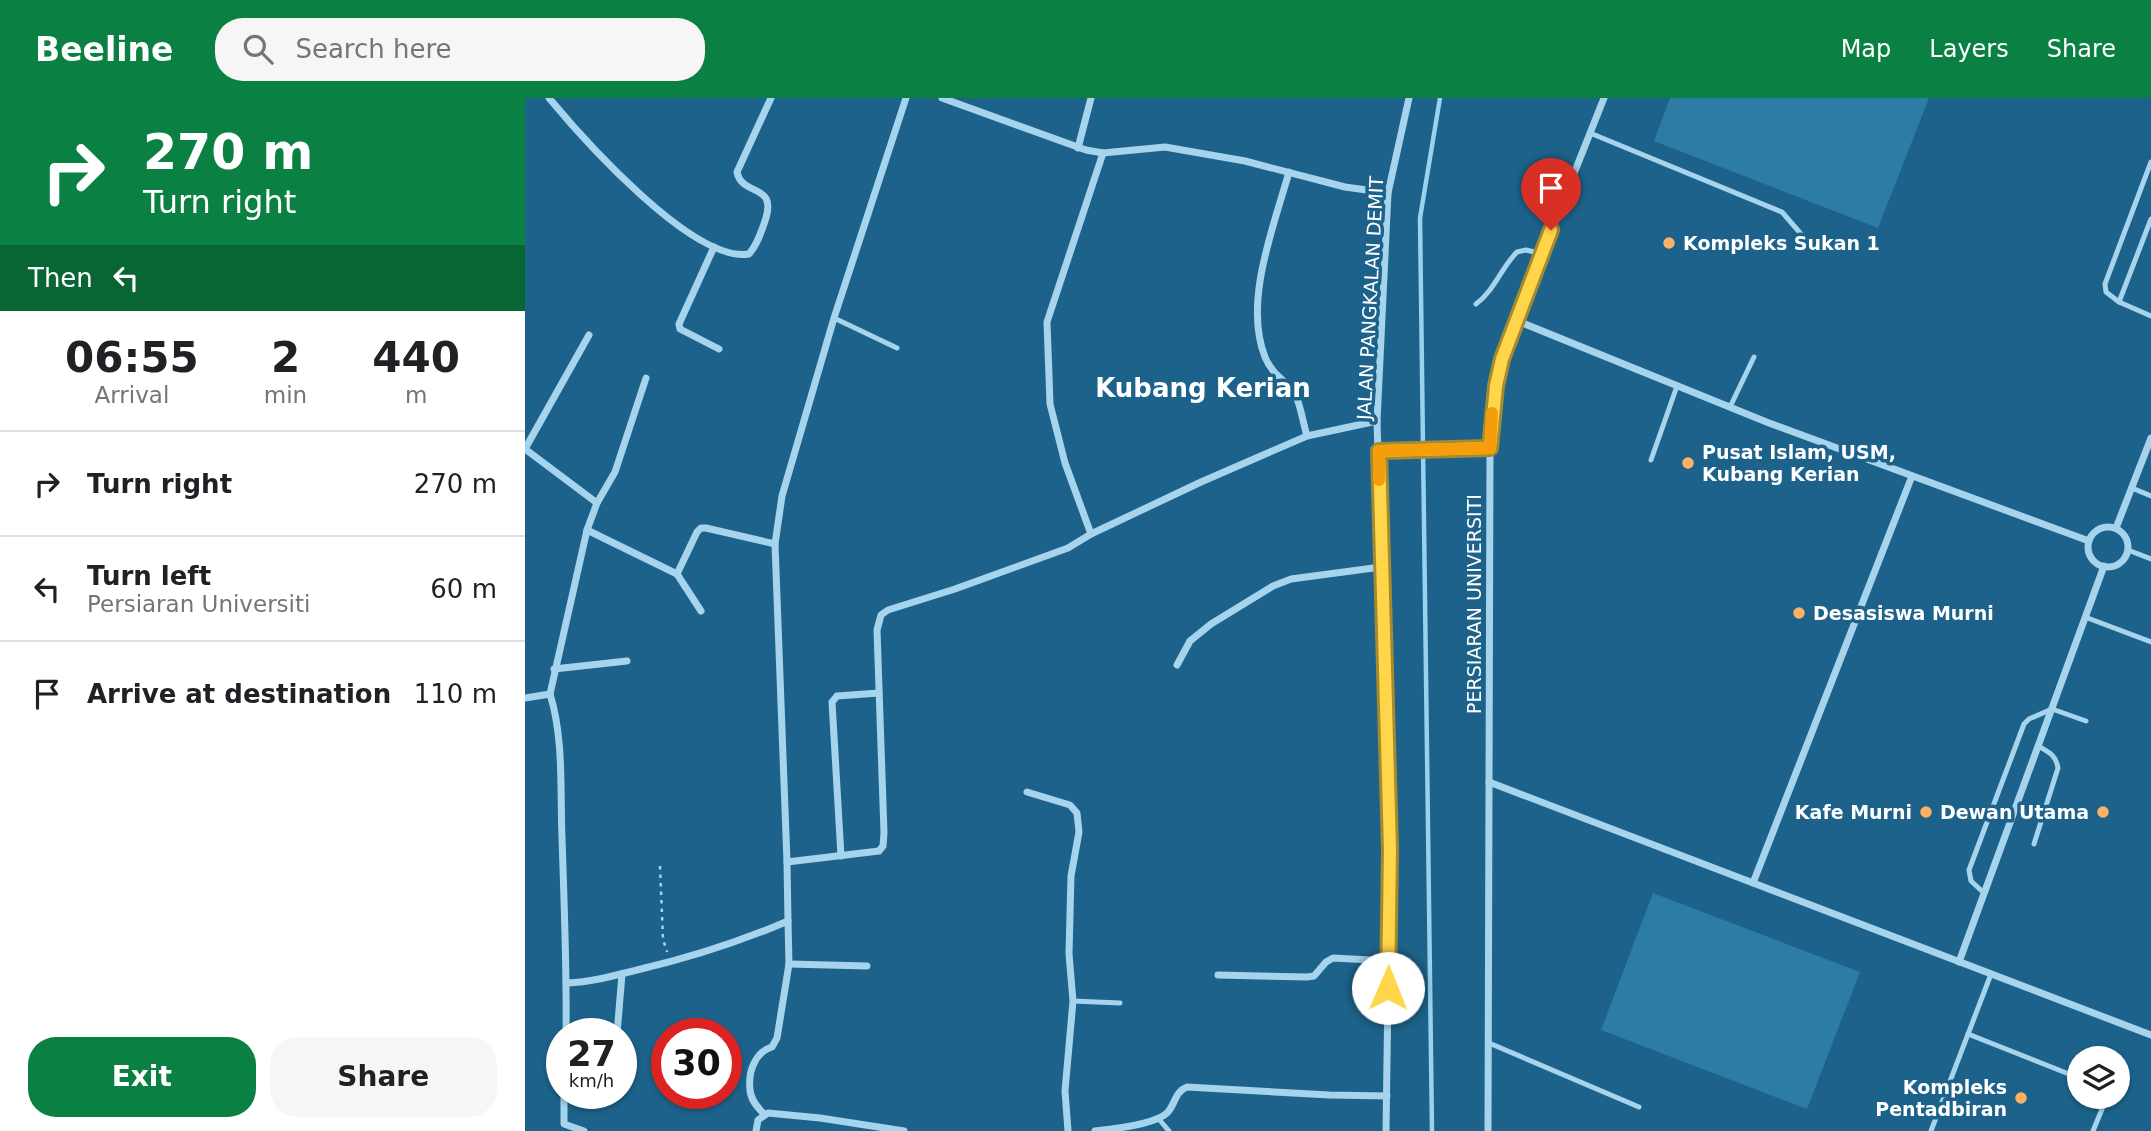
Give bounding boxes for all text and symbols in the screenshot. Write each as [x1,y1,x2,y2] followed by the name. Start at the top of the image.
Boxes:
[215,18,705,81] search box
[35,30,173,69] text: Beeline
[239,30,277,68] icon: search
[295,34,452,64] text: Search here
[1841,35,1891,63] text: Map
[1929,35,2009,63] text: Layers
[2047,35,2116,63] text: Share
[143,124,313,181] text: 270 m
[28,126,119,217] icon: right
[1521,158,1581,230] pin
[1532,169,1570,207] icon: arrive
[1353,175,1387,422] street label: JALAN PANGKALAN DEMIT
[143,183,296,221] text: Turn right
[1683,232,1880,254] place label: Kompleks Sukan 1
[1661,235,1677,251] marker: Kompleks Sukan 1
[107,259,145,297] icon: left
[28,263,93,293] text: Then
[65,333,199,382] text: 06:55
[271,333,300,382] text: 2
[372,333,460,382] text: 440
[1095,373,1311,403] district label: Kubang Kerian
[95,382,169,408] text: Arrival
[264,382,307,408] text: min
[405,382,427,408] text: m
[1702,441,1896,485] place label: Pusat Islam, USM, Kubang Kerian
[1680,455,1696,471] marker: Pusat Islam, USM, Kubang Kerian
[28,465,66,503] icon: right
[87,469,232,499] text: Turn right
[414,469,497,499] text: 270 m
[1463,494,1485,714] street label: PERSIARAN UNIVERSITI
[87,561,211,591] text: Turn left
[28,570,66,608] icon: left
[430,574,497,604] text: 60 m
[87,591,310,617] text: Persiaran Universiti
[1813,602,1994,624] place label: Desasiswa Murni
[1791,605,1807,621] marker: Desasiswa Murni
[28,675,66,713] icon: arrive
[87,679,391,709] text: Arrive at destination
[414,679,497,709] text: 110 m
[1795,801,1912,823] place label: Kafe Murni
[1940,801,2089,823] place label: Dewan Utama
[1918,804,1934,820] marker: Kafe Murni
[2095,804,2111,820] marker: Dewan Utama
[1351,951,1425,1025] position arrow
[651,1018,742,1109] speed limit sign: 30
[567,1034,616,1074] text: 27
[28,1037,256,1117] button: Exit
[270,1037,497,1117] button: Share
[2067,1046,2130,1109] map controls
[2067,1046,2130,1109] button: layers
[569,1070,614,1091] text: km/h
[1875,1076,2007,1120] place label: Kompleks Pentadbiran
[2013,1090,2029,1106] marker: Kompleks Pentadbiran

